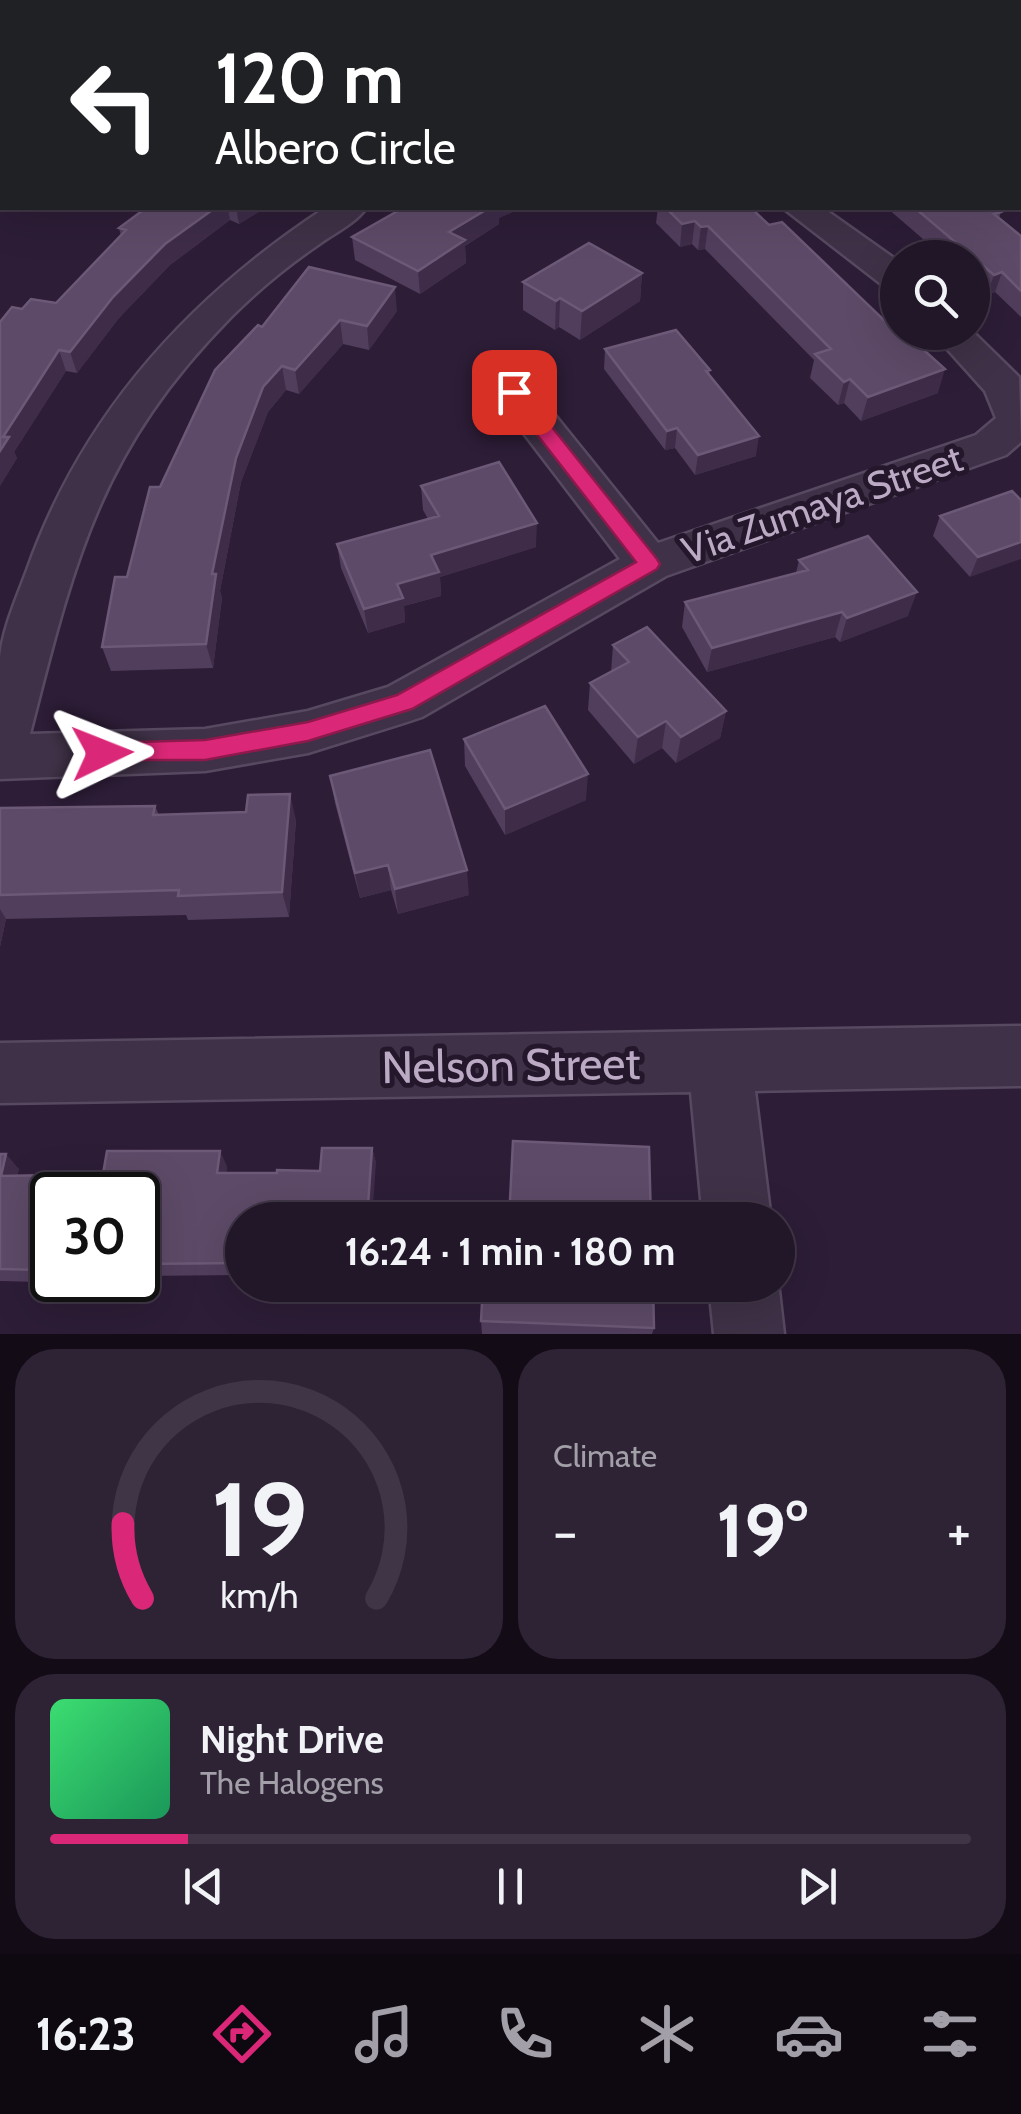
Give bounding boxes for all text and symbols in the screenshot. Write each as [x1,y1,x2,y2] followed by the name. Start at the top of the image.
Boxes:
[215,35,404,121] text: 120 m
[50,40,180,170] icon: left
[215,121,456,175] text: Albero Circle
[880,240,990,350] map controls
[880,240,990,350] button: search
[472,350,557,435] pin
[487,365,542,420] icon: arrive
[676,434,969,574] street label: Via Zumaya Street
[50,701,154,805] position arrow
[381,1036,641,1094] street label: Nelson Street
[30,1172,160,1302] speed limit sign: 30
[345,1228,675,1275] text: 16:24 · 1 min · 180 m
[553,1436,657,1475] text: Climate
[211,1456,307,1582] text: 19
[716,1485,808,1576] text: 19°
[553,1498,577,1565] text: −
[947,1498,971,1565] text: +
[220,1574,298,1617] text: km/h
[200,1716,384,1763] text: Night Drive
[200,1763,384,1802] text: The Halogens
[176,1859,231,1914] icon: previous
[483,1859,538,1914] icon: pause
[790,1859,845,1914] icon: next
[207,1999,277,2069] icon: directions
[349,1999,419,2069] icon: music
[490,1999,560,2069] icon: phone
[632,1999,702,2069] icon: climate
[774,1999,844,2069] icon: car
[915,1999,985,2069] icon: filters
[36,2007,136,2061] text: 16:23

